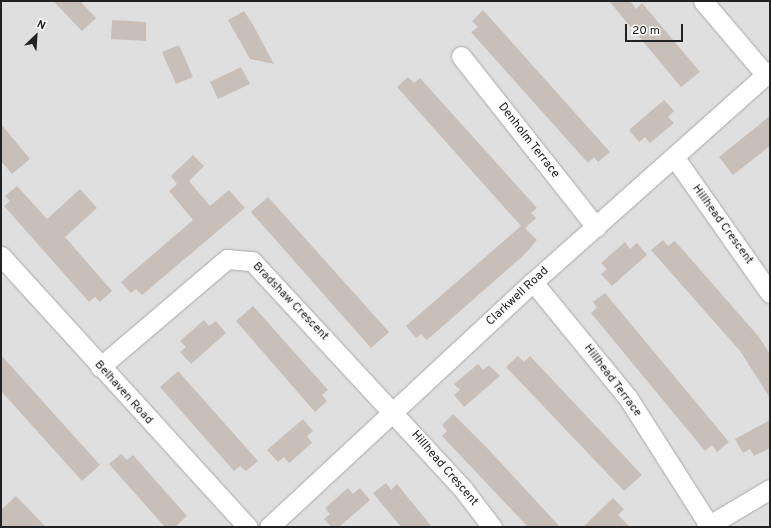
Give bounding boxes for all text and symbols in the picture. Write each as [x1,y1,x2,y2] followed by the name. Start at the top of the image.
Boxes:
[16,16,56,56] north arrow
[627,16,685,42] scale bar
[35,17,48,33] text: N
[632,23,660,39] text: 20 m
[494,100,562,182] street label: Denholm Terrace
[688,182,756,268] street label: Hillhead Crescent
[249,260,331,344] street label: Bradshaw Crescent
[484,264,552,330] street label: Clarkwell Road
[580,342,644,420] street label: Hillhead Terrace
[91,358,155,428] street label: Belhaven Road
[407,428,481,510] street label: Hillhead Crescent

